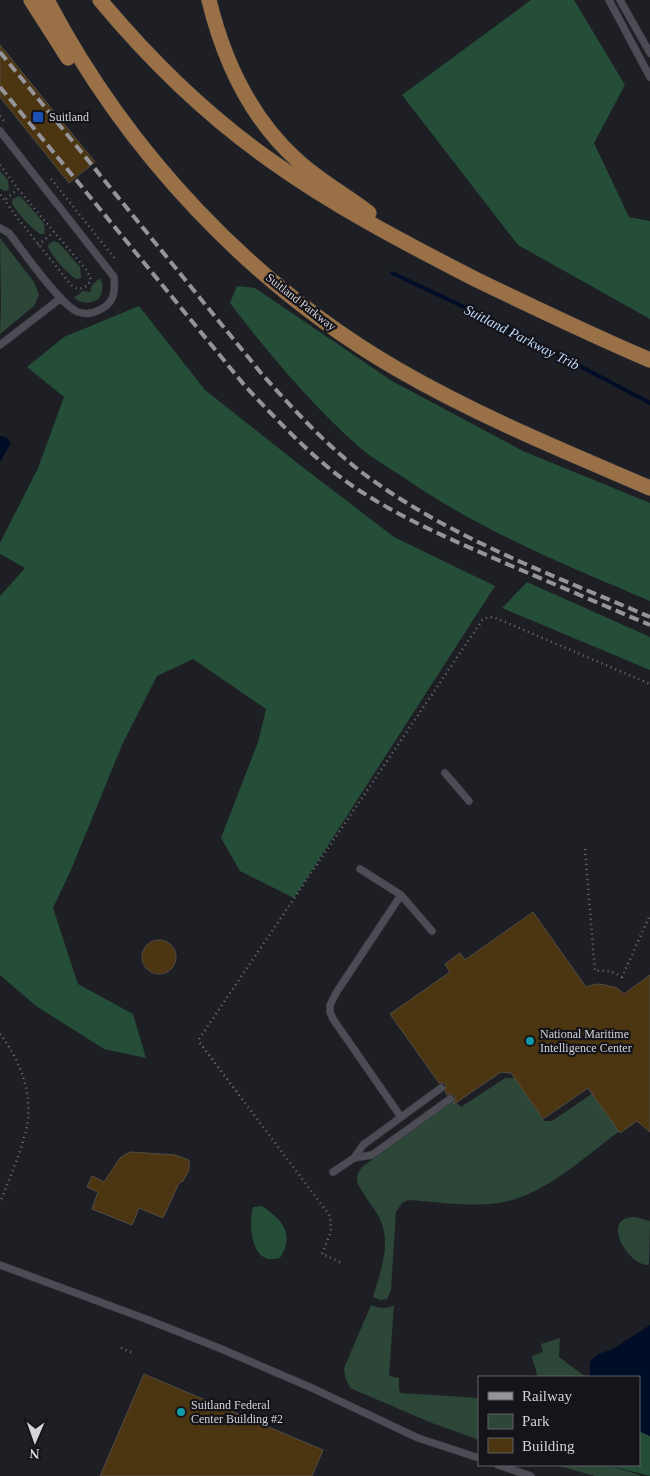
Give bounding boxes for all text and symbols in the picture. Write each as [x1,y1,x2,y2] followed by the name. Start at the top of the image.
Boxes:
[31,110,45,124] marker: Suitland
[49,110,89,124] place label: Suitland
[263,270,339,334] street label: Suitland Parkway
[462,302,582,373] water label: Suitland Parkway Trib
[540,1027,632,1055] place label: National Maritime Intelligence Center
[524,1035,536,1047] marker: National Maritime Intelligence Center
[478,1376,640,1466] legend
[522,1388,572,1404] text: Railway
[191,1398,283,1426] place label: Suitland Federal Center Building #2
[175,1406,187,1418] marker: Suitland Federal Center Building #2
[522,1413,550,1429] text: Park
[10,1416,60,1466] north arrow
[522,1438,575,1454] text: Building
[29,1446,40,1461] text: N

